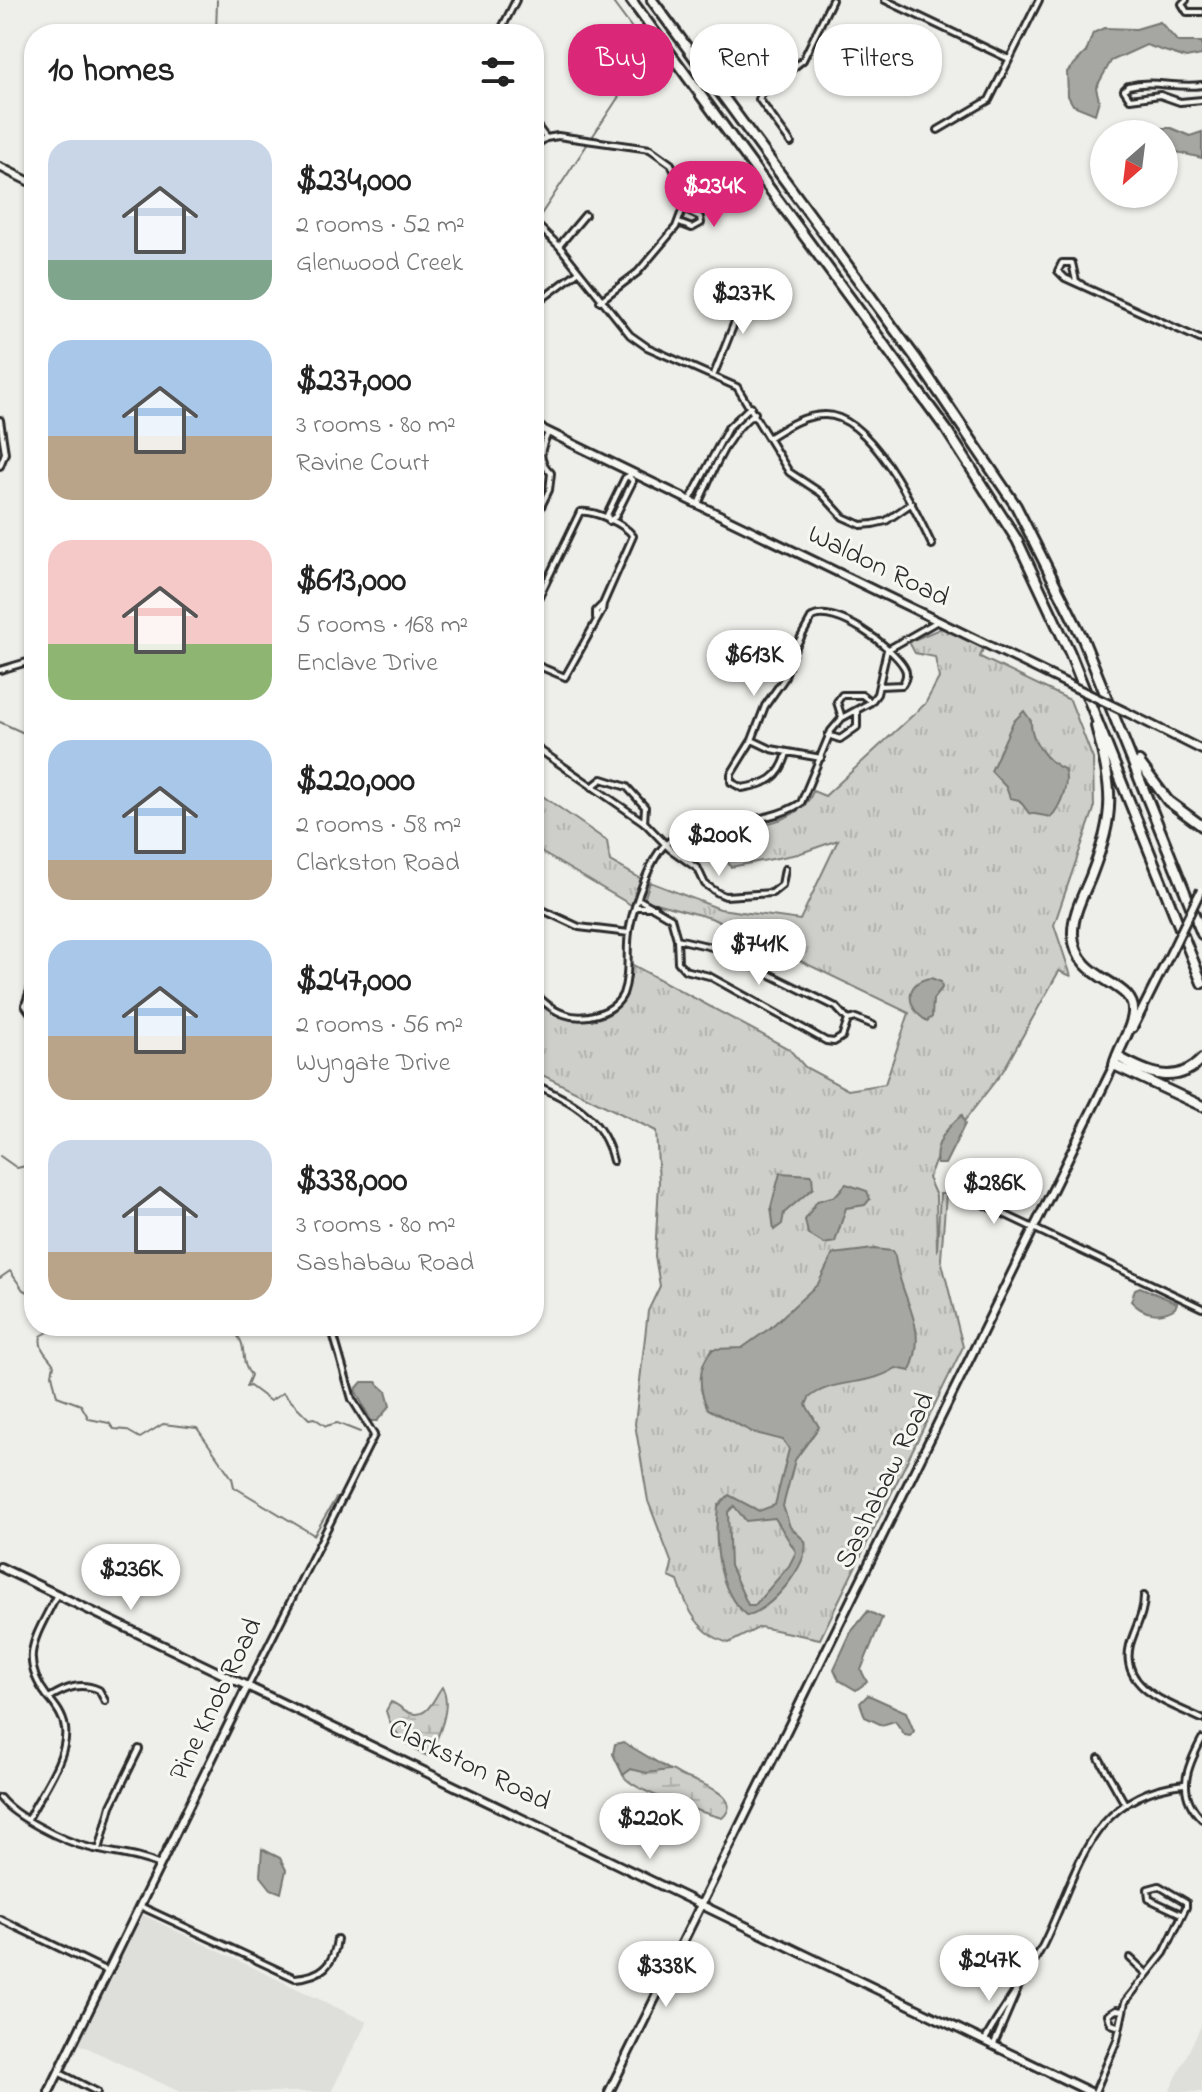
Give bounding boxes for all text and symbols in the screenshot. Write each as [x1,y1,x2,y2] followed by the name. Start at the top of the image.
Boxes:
[568,24,674,96] chip: Buy
[690,24,798,96] chip: Rent
[814,24,942,96] chip: Filters
[48,47,175,97] text: 10 homes
[476,50,520,94] icon: filters
[1090,120,1178,208] north arrow
[1090,120,1178,208] map controls
[296,157,411,207] text: $234,000
[658,161,770,229] pin: $234K
[683,168,745,206] text: $234K
[112,172,208,268] icon: home
[296,207,465,245] text: 2 rooms · 52 m²
[296,245,463,283] text: Glenwood Creek
[687,268,799,336] pin: $237K
[712,275,774,313] text: $237K
[296,357,411,407] text: $237,000
[112,372,208,468] icon: home
[296,407,456,445] text: 3 rooms · 80 m²
[296,445,429,483] text: Ravine Court
[800,515,956,619] street label: Waldon Road
[296,557,406,607] text: $613,000
[112,572,208,668] icon: home
[296,607,468,645] text: 5 rooms · 168 m²
[698,630,810,698] pin: $613K
[725,637,783,675] text: $613K
[296,645,438,683] text: Enclave Drive
[296,757,415,807] text: $220,000
[112,772,208,868] icon: home
[296,807,462,845] text: 2 rooms · 58 m²
[663,810,775,878] pin: $200K
[687,817,751,855] text: $200K
[296,845,460,883] text: Clarkston Road
[703,919,815,987] pin: $741K
[730,926,788,964] text: $741K
[296,957,411,1007] text: $247,000
[112,972,208,1068] icon: home
[296,1007,463,1045] text: 2 rooms · 56 m²
[296,1045,450,1083] text: Wyngate Drive
[296,1157,407,1207] text: $338,000
[938,1158,1050,1226] pin: $286K
[963,1165,1025,1203] text: $286K
[112,1172,208,1268] icon: home
[296,1207,456,1245] text: 3 rooms · 80 m²
[296,1245,474,1283] text: Sashabaw Road
[826,1386,947,1576] street label: Sashabaw Road
[75,1544,187,1612] pin: $236K
[99,1551,163,1589] text: $236K
[160,1611,274,1788] street label: Pine Knob Road
[381,1709,557,1823] street label: Clarkston Road
[594,1793,706,1861] pin: $220K
[617,1800,683,1838] text: $220K
[933,1935,1045,2003] pin: $247K
[610,1941,722,2009] pin: $338K
[958,1942,1020,1980] text: $247K
[636,1948,696,1986] text: $338K

